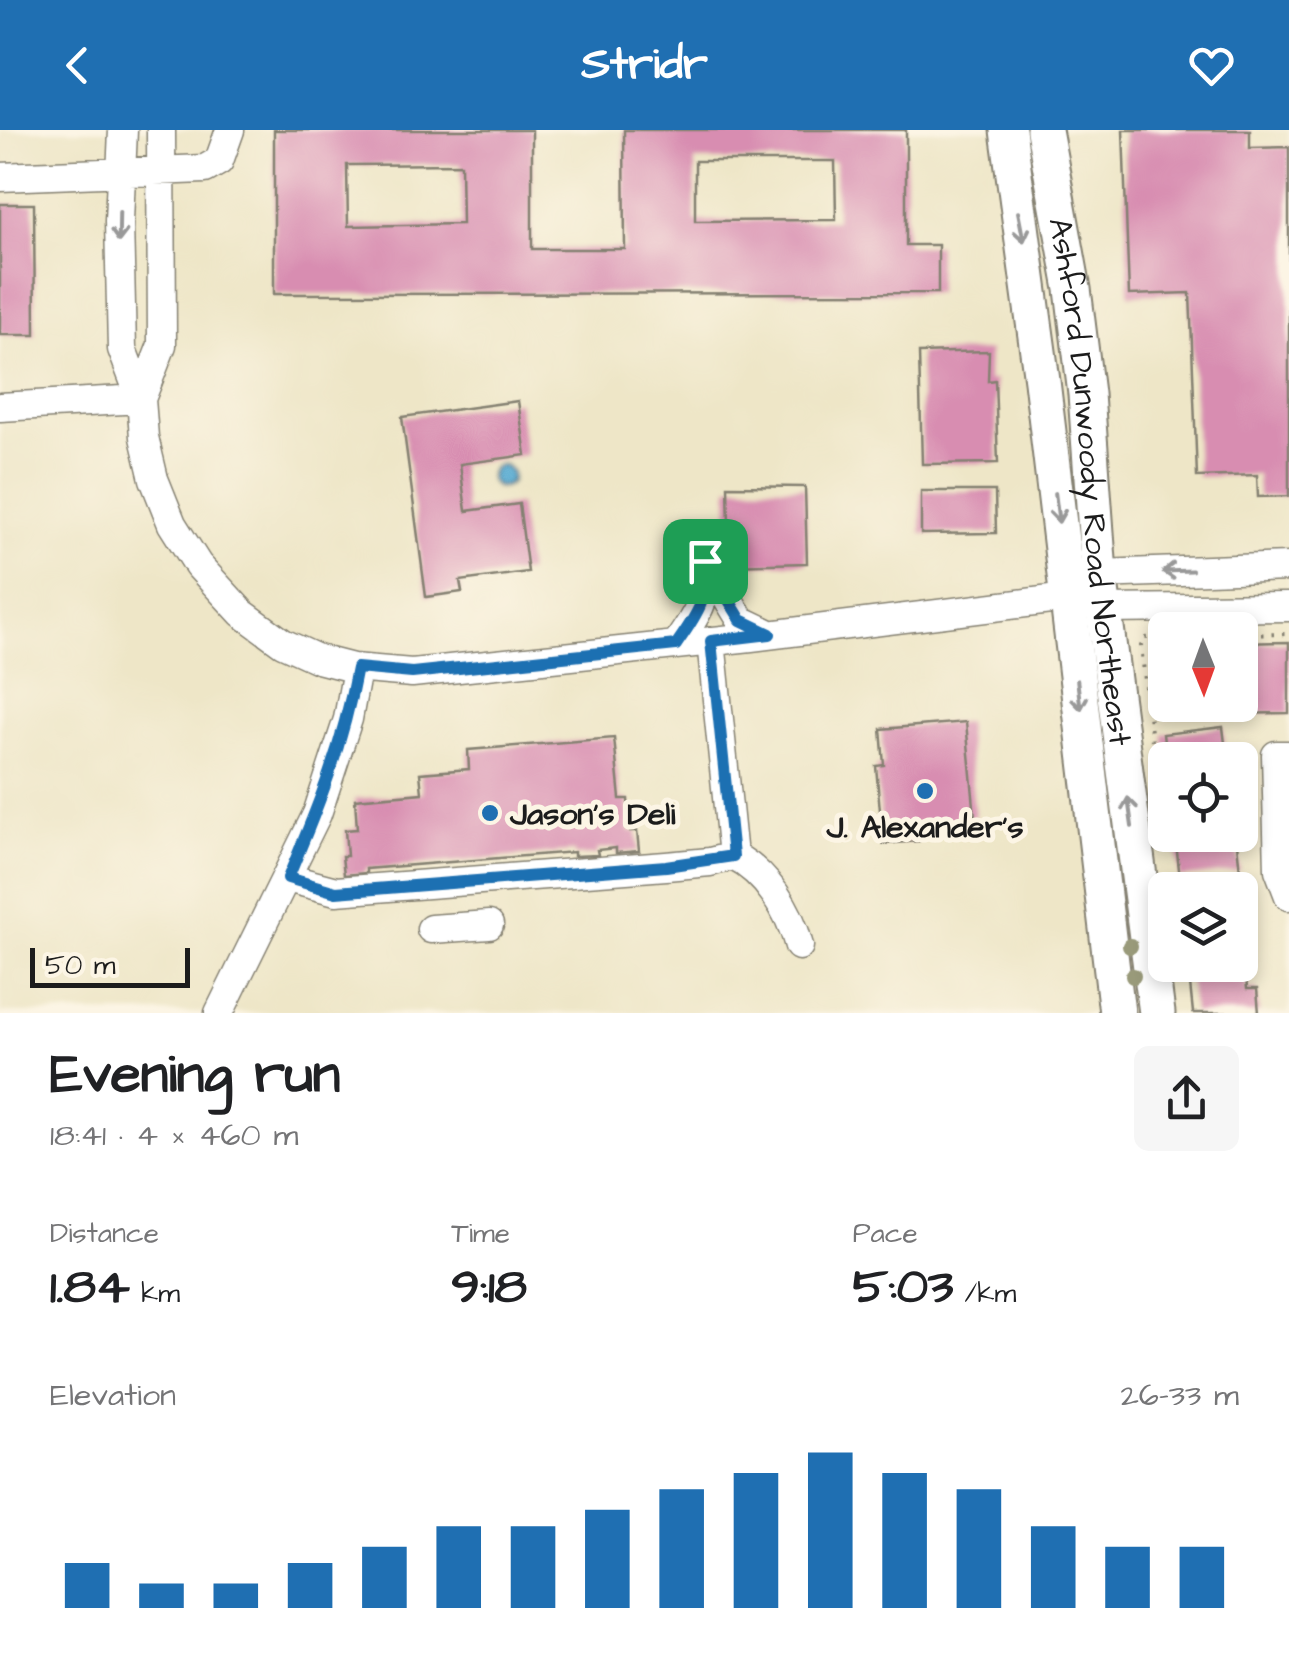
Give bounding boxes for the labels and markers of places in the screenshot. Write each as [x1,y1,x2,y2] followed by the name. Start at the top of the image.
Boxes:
[663,519,748,604] pin
[914,780,936,802] marker: J. Alexander's
[509,792,675,837] place label: Jason's Deli
[479,802,501,824] marker: Jason's Deli
[825,805,1024,850] place label: J. Alexander's

